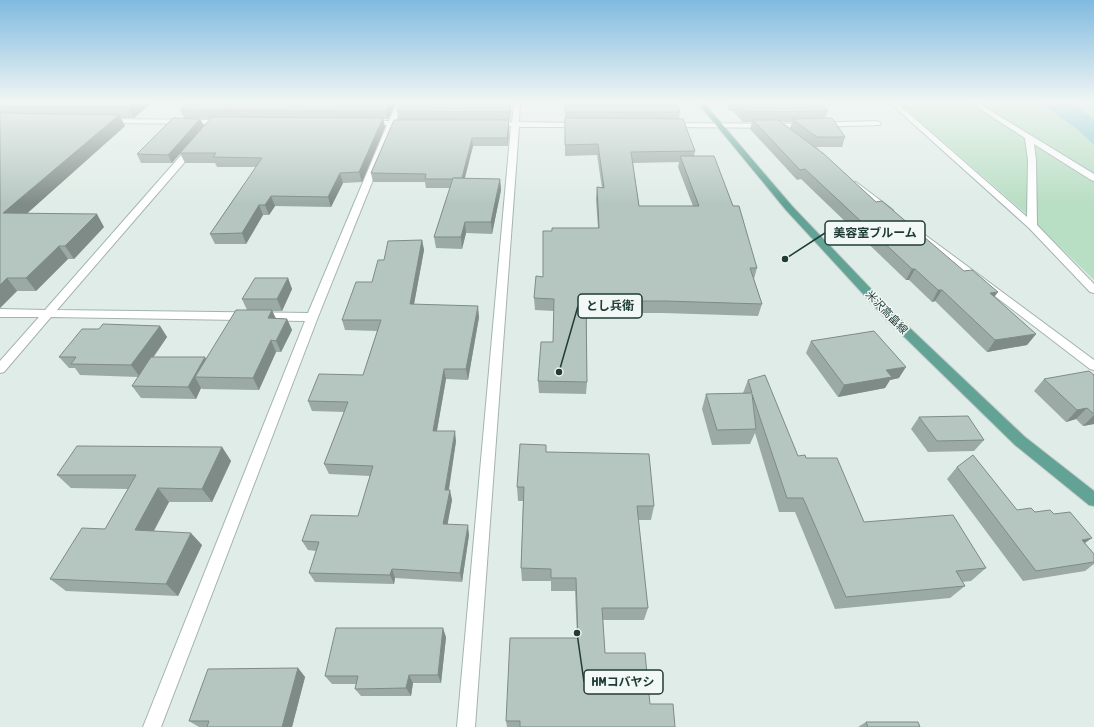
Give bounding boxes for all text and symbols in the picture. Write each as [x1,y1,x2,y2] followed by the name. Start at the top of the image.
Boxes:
[825,221,925,245] callout: 美容室ブルーム
[833,226,917,240] text: 美容室ブルーム
[864,288,910,336] street label: 米沢高畠線
[578,294,642,318] callout: とし兵衛
[586,299,634,313] text: とし兵衛
[584,670,663,694] callout: HMコバヤシ
[591,675,655,689] text: HMコバヤシ

